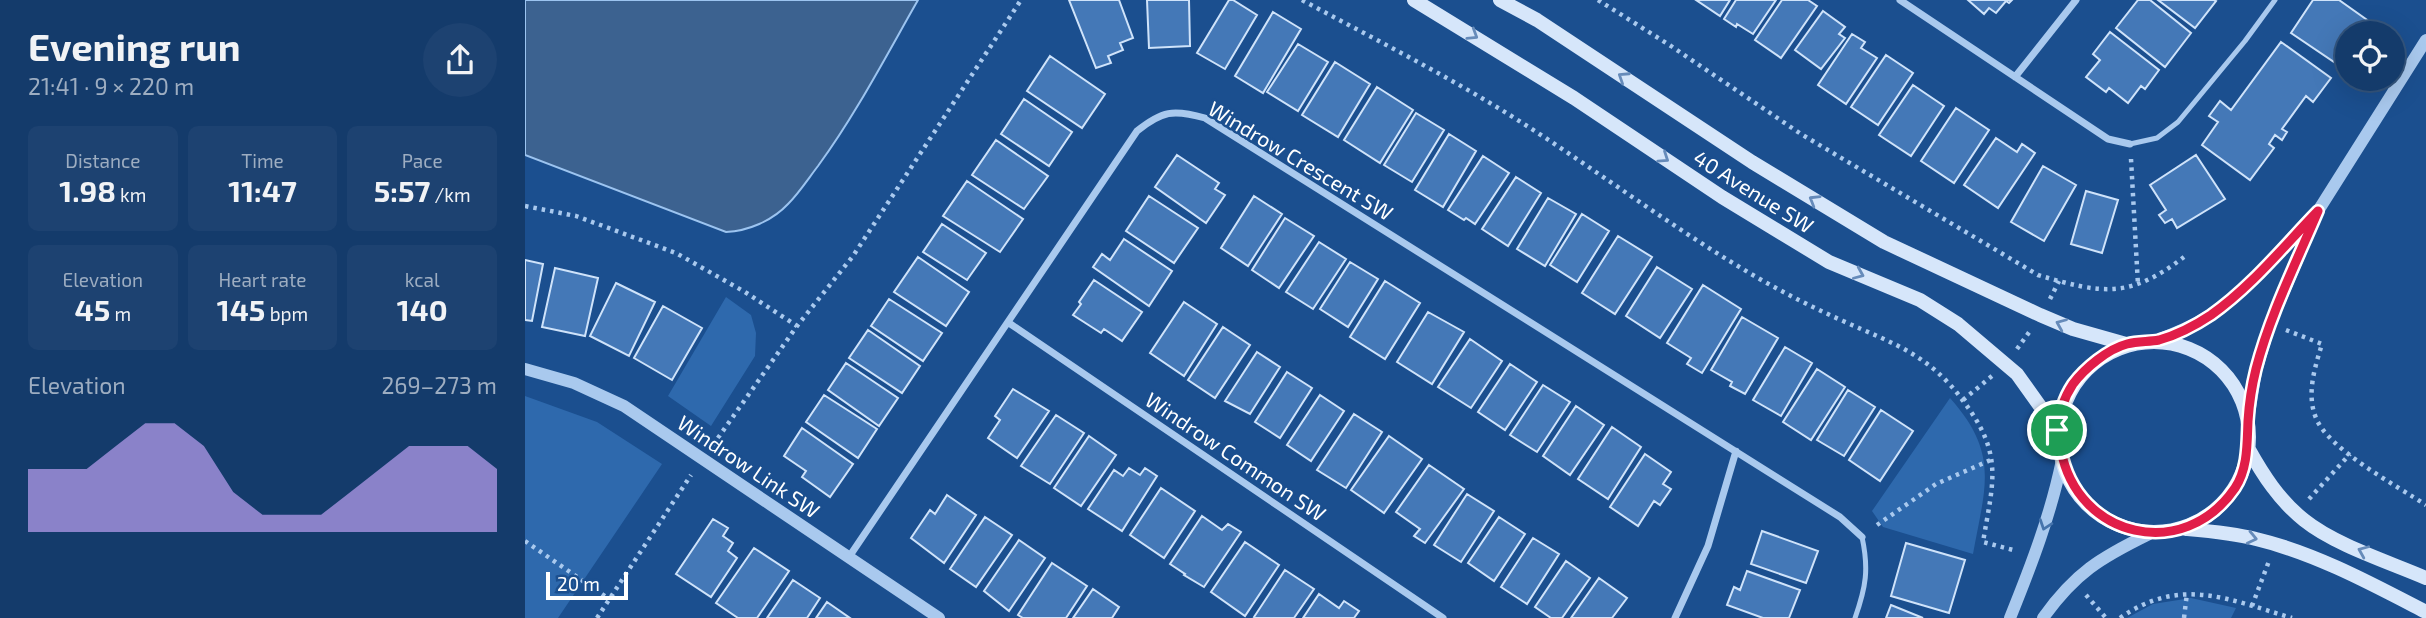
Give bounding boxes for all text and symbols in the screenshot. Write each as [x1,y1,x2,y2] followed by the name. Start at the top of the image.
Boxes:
[2335,21,2405,91] map controls
[2335,21,2405,91] button: locate
[28,23,241,69] text: Evening run
[423,23,497,97] button: share
[1465,26,1478,39] one-way arrow
[28,72,194,100] text: 21:41 · 9 × 220 m
[1618,72,1631,85] one-way arrow
[1204,95,1398,225] street label: Windrow Crescent SW
[1689,144,1819,238] street label: 40 Avenue SW
[65,149,140,172] text: Distance
[241,149,284,172] text: Time
[402,149,443,172] text: Pace
[1656,150,1669,163] one-way arrow
[59,172,116,208] text: 1.98
[228,172,297,208] text: 11:47
[374,172,430,208] text: 5:57
[116,183,146,206] text: km
[430,183,471,206] text: /km
[1809,195,1822,208] one-way arrow
[1852,266,1864,280] one-way arrow
[63,268,143,291] text: Elevation
[219,268,306,291] text: Heart rate
[405,268,440,291] text: kcal
[75,291,110,327] text: 45
[217,291,265,327] text: 145
[397,291,448,327] text: 140
[110,302,131,325] text: m
[265,302,308,325] text: bpm
[2056,318,2068,332] one-way arrow
[28,371,126,399] text: Elevation
[381,371,497,399] text: 269–273 m
[1141,386,1331,526] street label: Windrow Common SW
[2027,400,2087,460] pin
[673,409,825,523] street label: Windrow Link SW
[2038,411,2076,449] icon: arrive
[2039,519,2053,531] one-way arrow
[2246,530,2258,544] one-way arrow
[2358,546,2370,560] one-way arrow
[546,569,628,601] scale bar
[557,572,600,595] text: 20 m

